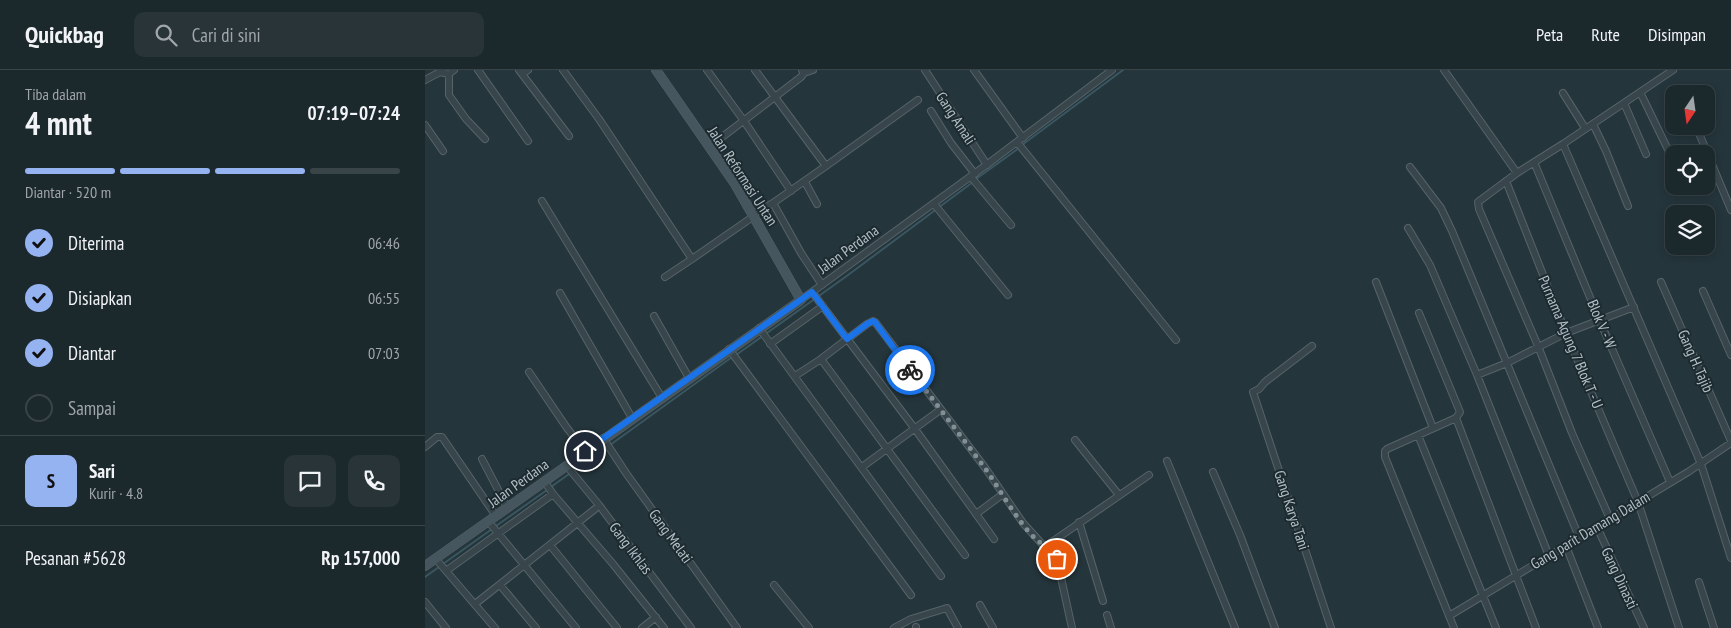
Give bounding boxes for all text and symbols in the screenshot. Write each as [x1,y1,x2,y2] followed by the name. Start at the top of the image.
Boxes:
[134,12,484,57] search box
[25,19,104,50] text: Quickbag
[152,21,180,49] icon: search
[192,23,261,47] text: Cari di sini
[1536,23,1563,46] text: Peta
[1591,23,1620,46] text: Rute
[1648,23,1706,46] text: Disimpan
[25,84,86,104] text: Tiba dalam
[1665,85,1715,135] north arrow
[1665,85,1715,255] map controls
[932,88,980,148] street label: Gang Amali
[307,101,400,125] text: 07:19–07:24
[25,102,92,144] text: 4 mnt
[703,122,782,229] street label: Jalan Reformasi Untan
[1665,145,1715,195] button: locate
[25,182,111,202] text: Diantar · 520 m
[1665,205,1715,255] button: layers
[813,221,882,278] street label: Jalan Perdana
[25,229,53,257] icon: check
[68,231,124,255] text: Diterima
[368,233,400,253] text: 06:46
[1534,273,1608,411] street label: Purnama Agung 7 Blok T - U
[25,284,53,312] icon: check
[68,286,132,310] text: Disiapkan
[368,288,400,308] text: 06:55
[1583,297,1621,351] street label: Blok V - W
[1674,327,1718,395] street label: Gang H. Tajib
[25,339,53,367] icon: check
[68,341,116,365] text: Diantar
[368,343,400,363] text: 07:03
[885,345,935,395] courier
[896,356,924,384] icon: bike
[68,396,116,420] text: Sampai
[564,430,606,472] pin
[571,437,599,465] icon: home
[284,455,336,507] button: chat
[348,455,400,507] button: phone
[483,455,552,512] street label: Jalan Perdana
[89,459,115,483] text: Sari
[1270,468,1314,552] street label: Gang Karya Tani
[47,469,55,493] text: S
[89,483,143,503] text: Kurir · 4.8
[1527,487,1653,573] street label: Gang parit Damang Dalam
[645,505,697,567] street label: Gang Melati
[605,518,657,578] street label: Gang Ikhlas
[1036,538,1078,580] pin
[1597,544,1643,612] street label: Gang Dinasti
[1043,545,1071,573] icon: bag
[25,546,126,570] text: Pesanan #5628
[321,546,400,570] text: Rp 157,000

